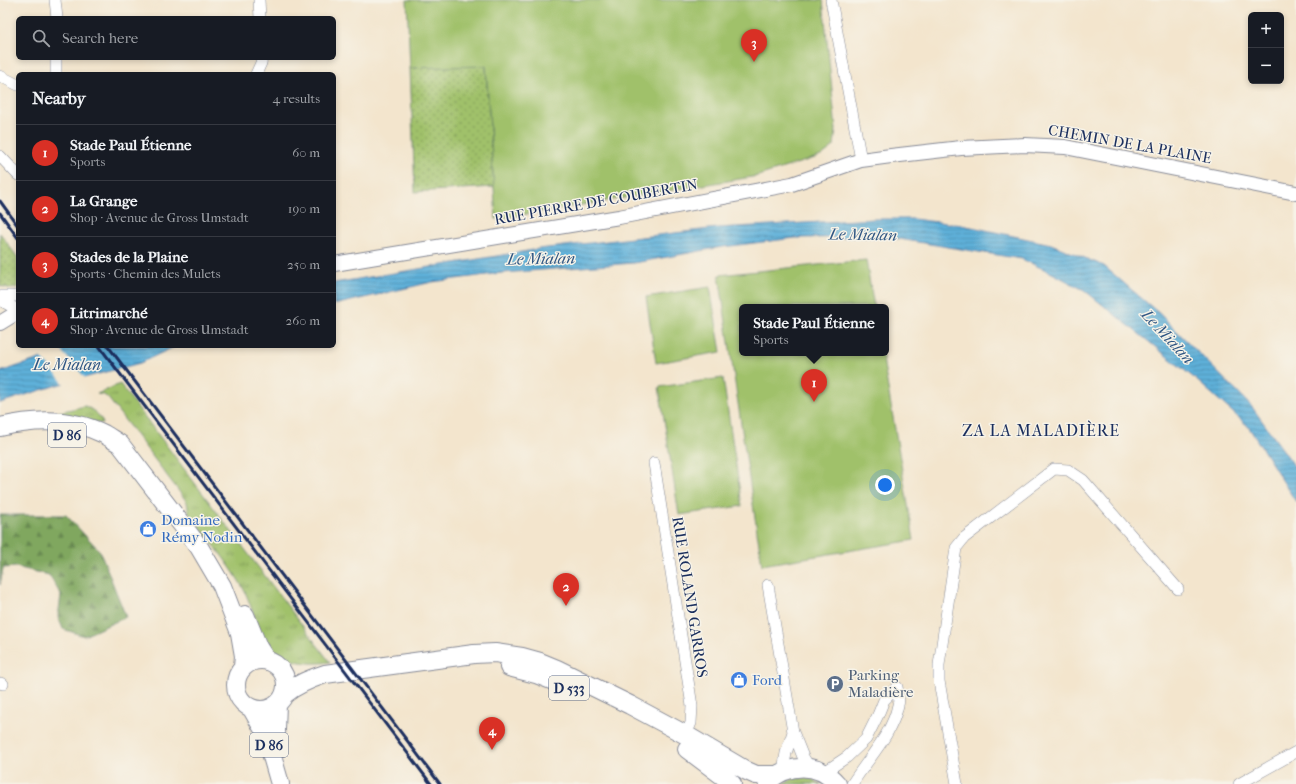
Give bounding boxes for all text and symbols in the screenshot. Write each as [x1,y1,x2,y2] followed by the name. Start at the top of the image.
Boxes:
[1248,12,1284,84] map controls
[1248,12,1284,48] button: +
[16,16,336,60] search box
[30,27,52,49] icon: search
[62,29,138,47] text: Search here
[741,29,767,62] pin: 3
[1248,48,1284,84] button: −
[32,88,86,108] text: Nearby
[273,91,320,106] text: 4 results
[1047,121,1213,167] street label: CHEMIN DE LA PLAINE
[70,136,192,154] text: Stade Paul Étienne
[43,145,47,160] text: 1
[292,145,320,160] text: 60 m
[70,154,105,169] text: Sports
[493,175,700,229] street label: RUE PIERRE DE COUBERTIN
[70,192,137,210] text: La Grange
[42,201,48,216] text: 2
[288,201,320,216] text: 190 m
[70,210,249,225] text: Shop · Avenue de Gross Umstadt
[828,224,897,245] water label: Le Mialan
[70,248,188,266] text: Stades de la Plaine
[506,248,575,269] water label: Le Mialan
[42,257,48,272] text: 3
[287,257,320,272] text: 250 m
[70,266,220,281] text: Sports · Chemin des Mulets
[70,304,148,322] text: Litrimarché
[739,304,889,356] popup
[1137,304,1198,368] water label: Le Mialan
[41,313,49,328] text: 4
[286,313,320,328] text: 260 m
[753,314,875,332] text: Stade Paul Étienne
[70,322,249,337] text: Shop · Avenue de Gross Umstadt
[753,332,789,347] text: Sports
[32,355,101,374] water label: Le Mialan
[801,369,827,402] pin: 1
[962,420,1120,440] district label: ZA LA MALADIÈRE
[48,423,86,447] road number: D 86
[875,475,895,495] your location
[161,511,243,546] place label: Domaine Rémy Nodin
[668,515,712,679] street label: RUE ROLAND GARROS
[138,519,158,539] shop icon: Domaine Rémy Nodin
[553,573,579,606] pin: 2
[848,666,914,701] place label: Parking Maladière
[729,670,749,690] shop icon: Ford
[752,671,783,689] place label: Ford
[825,674,845,694] parking icon: Parking Maladière
[549,676,589,700] road number: D 533
[479,717,505,750] pin: 4
[250,733,288,757] road number: D 86

